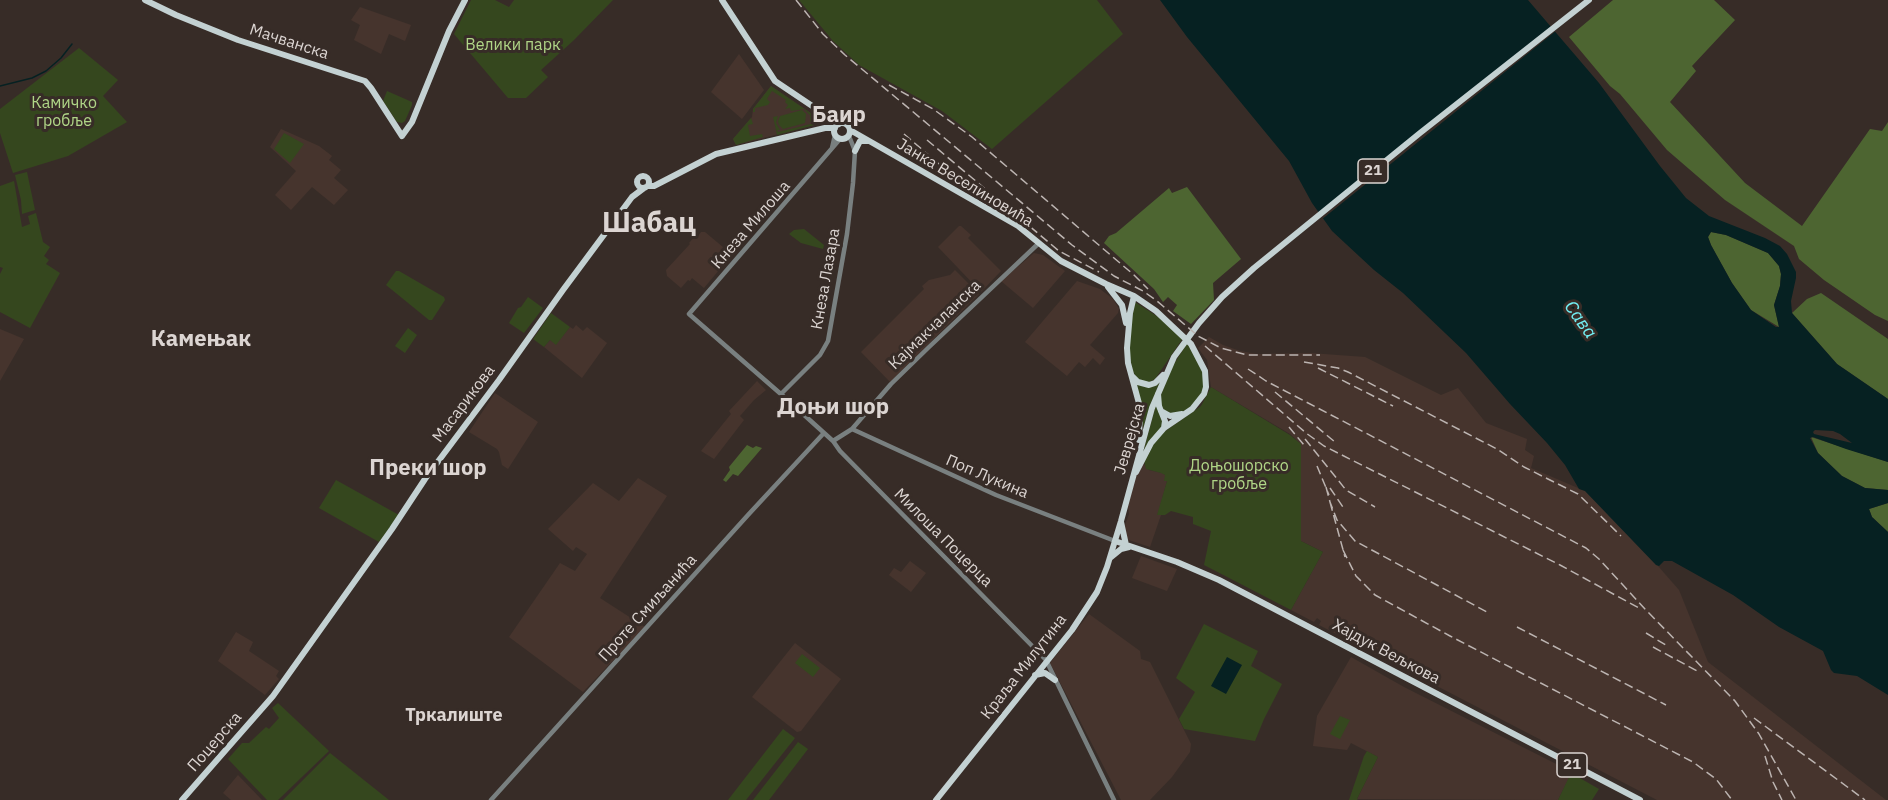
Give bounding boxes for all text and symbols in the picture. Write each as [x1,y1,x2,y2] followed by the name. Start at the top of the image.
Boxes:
[247,20,331,64] street label: Мачванска
[465,35,561,55] park label: Велики парк
[31,93,97,131] park label: Камичко гробље
[812,103,866,129] district label: Баир
[893,135,1037,231] street label: Јанка Веселиновића
[1358,159,1388,183] road number: 21
[707,177,795,273] street label: Кнеза Милоша
[602,207,696,241] district label: Шабац
[808,227,844,331] street label: Кнеза Лазара
[885,276,985,374] street label: Кајмакчаланска
[1559,297,1601,343] water label: Сава
[151,327,251,353] district label: Камењак
[429,362,499,446] street label: Масарикова
[777,395,889,421] district label: Доњи шор
[1111,401,1149,477] street label: Јеврејска
[943,451,1031,503] street label: Поп Лукина
[369,456,487,482] district label: Преки шор
[1189,456,1289,494] park label: Доњошорско гробље
[890,485,996,591] street label: Милоша Поцерца
[595,551,701,665] street label: Проте Смиљанића
[977,611,1071,723] street label: Краља Милутина
[1329,616,1443,688] street label: Хајдук Вељкова
[405,705,503,727] district label: Тркалиште
[184,708,246,776] street label: Поцерска
[1557,753,1587,777] road number: 21

